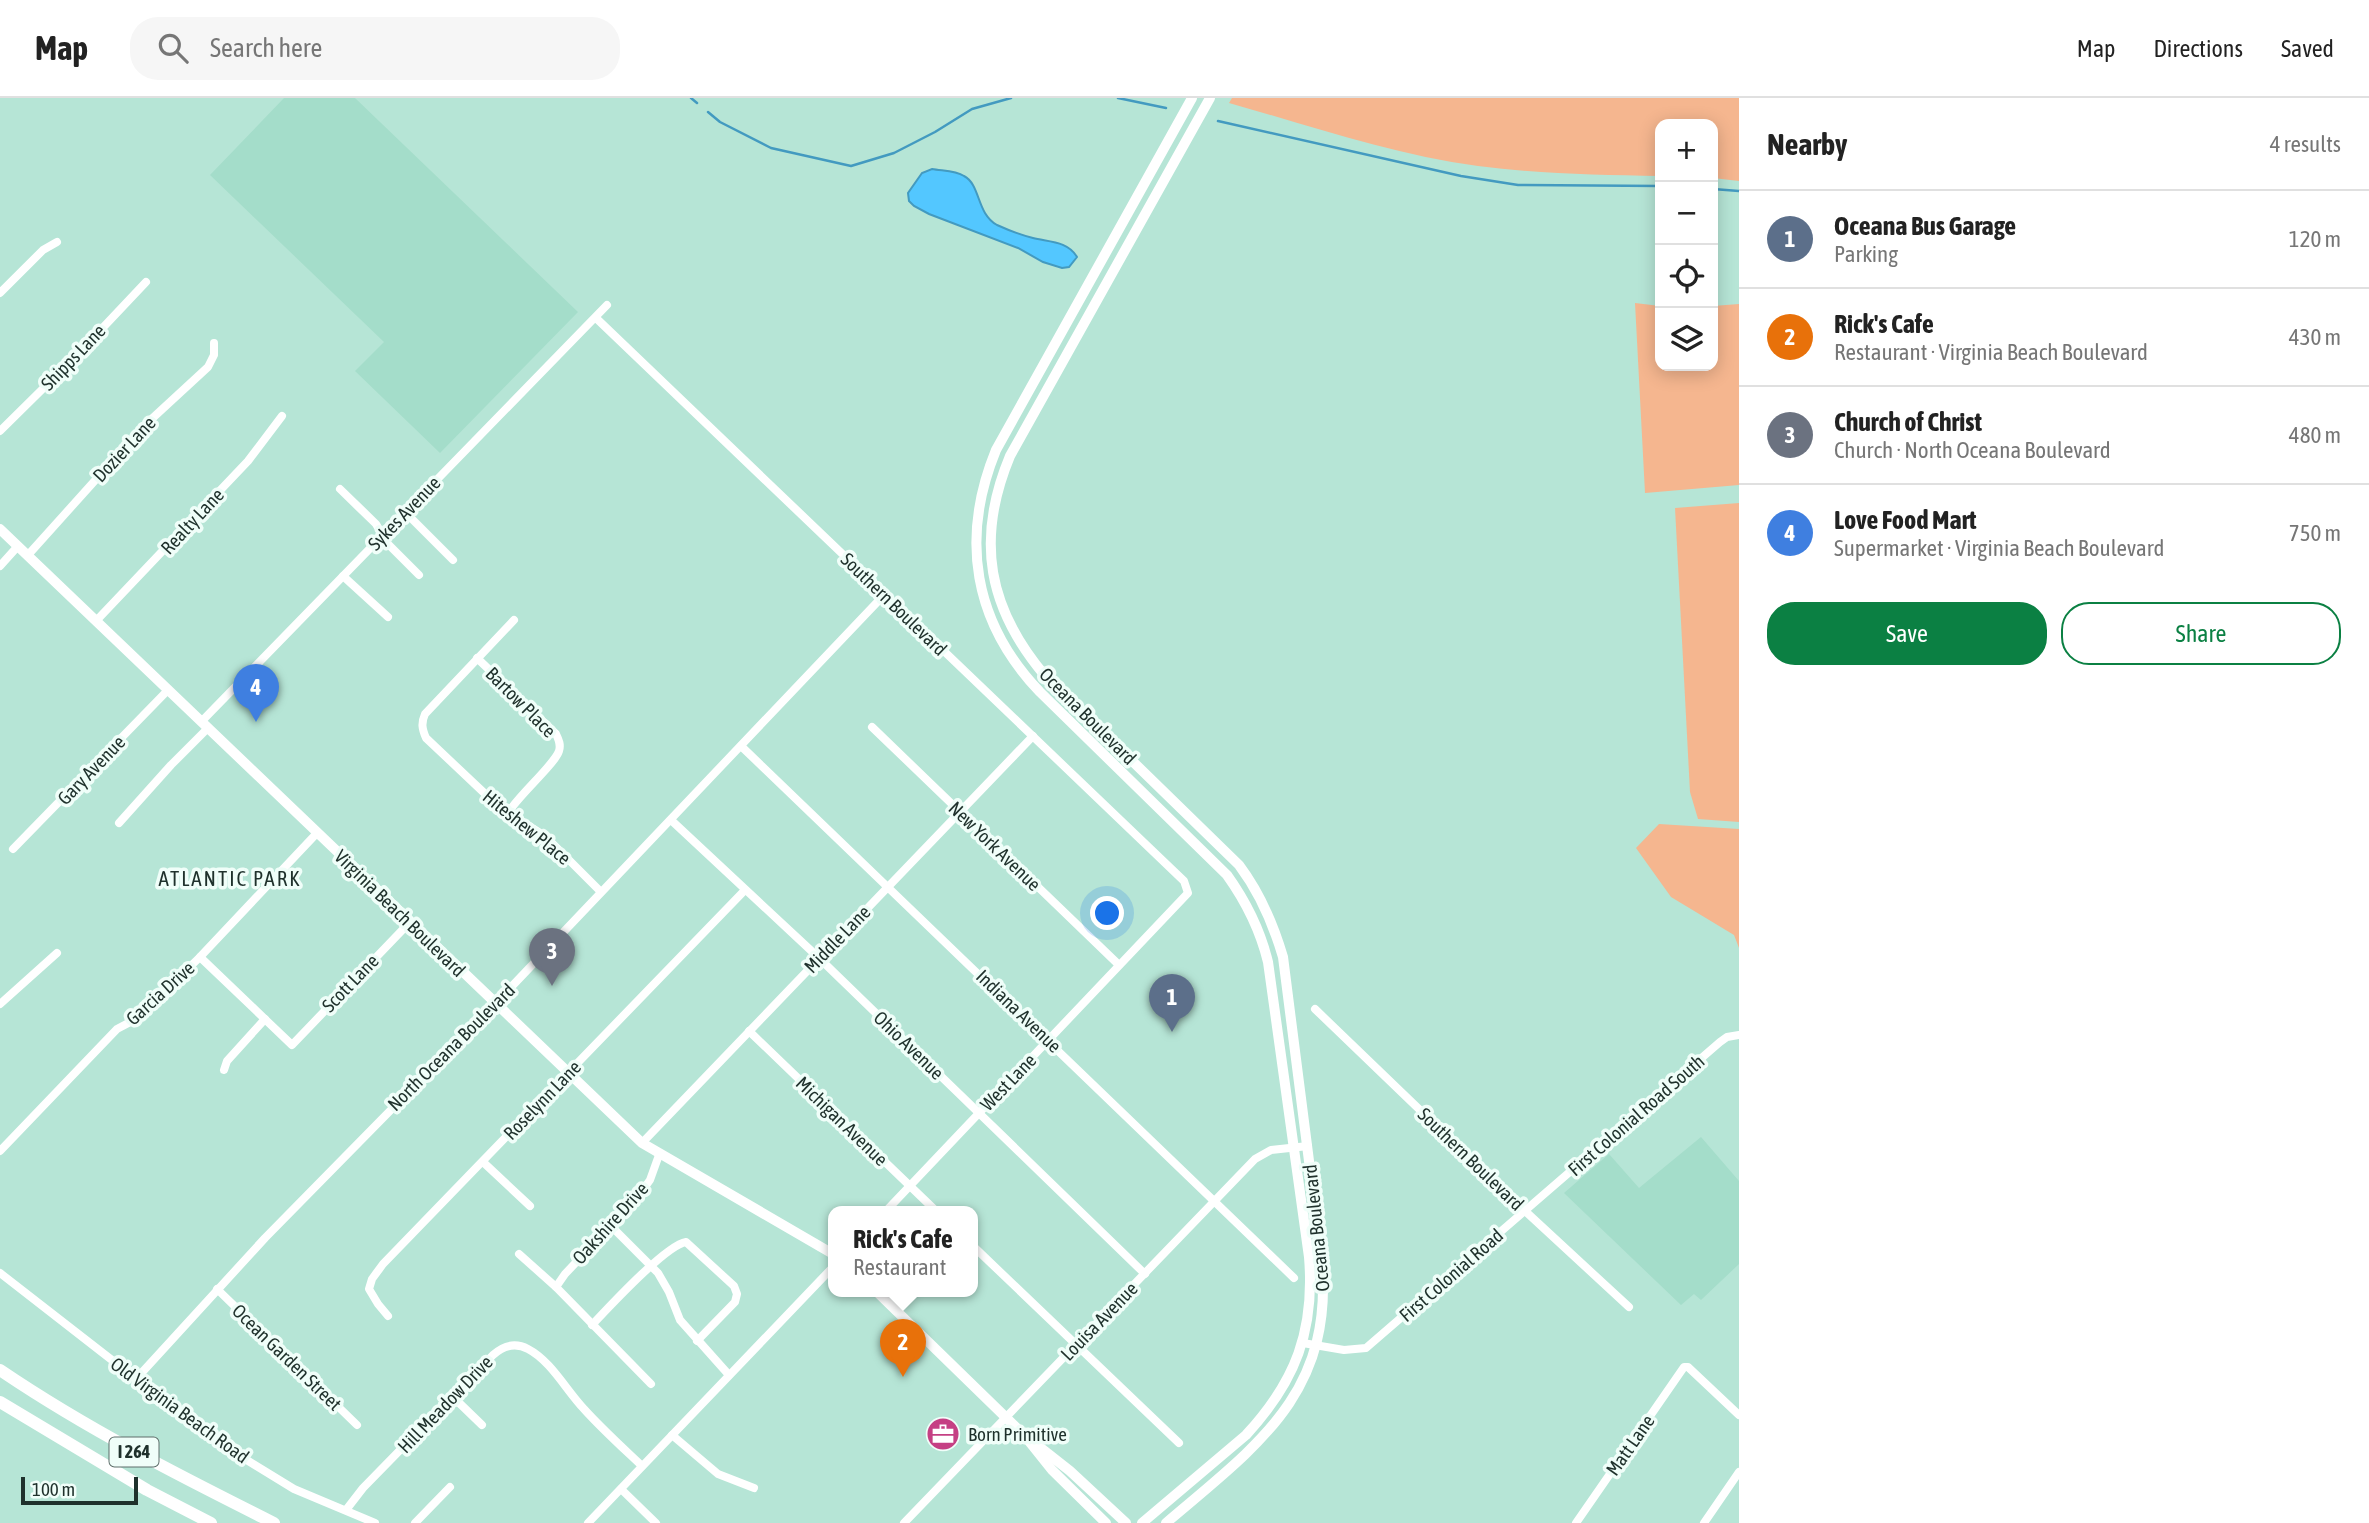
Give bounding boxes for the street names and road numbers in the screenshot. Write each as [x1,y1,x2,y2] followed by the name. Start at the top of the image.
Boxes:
[36,320,110,394] street label: Shipps Lane
[88,412,160,486] street label: Dozier Lane
[363,471,445,555] street label: Sykes Avenue
[156,484,228,558] street label: Realty Lane
[837,548,951,660] street label: Southern Boulevard
[481,662,561,742] street label: Bartow Place
[1035,663,1141,769] street label: Oceana Boulevard
[53,731,129,809] street label: Gary Avenue
[479,785,575,869] street label: Hiteshew Place
[945,797,1045,895] street label: New York Avenue
[330,845,470,981] street label: Virginia Beach Boulevard
[799,901,875,977] street label: Middle Lane
[317,950,383,1016] street label: Scott Lane
[121,957,199,1029] street label: Garcia Drive
[972,965,1066,1057] street label: Indiana Avenue
[383,979,519,1115] street label: North Oceana Boulevard
[869,1006,949,1084] street label: Ohio Avenue
[976,1049,1040,1115] street label: West Lane
[1563,1050,1709,1180] street label: First Colonial Road South
[499,1056,585,1144] street label: Roselynn Lane
[792,1072,892,1170] street label: Michigan Avenue
[1414,1103,1528,1215] street label: Southern Boulevard
[1298,1163,1334,1293] street label: Oceana Boulevard
[568,1178,652,1268] street label: Oakshire Drive
[1395,1224,1507,1326] street label: First Colonial Road
[1056,1277,1142,1365] street label: Louisa Avenue
[228,1299,346,1415] street label: Ocean Garden Street
[393,1351,497,1457] street label: Hill Meadow Drive
[107,1352,253,1468] street label: Old Virginia Beach Road
[1601,1410,1659,1480] street label: Matt Lane
[110,1437,158,1466] road number: I 264

